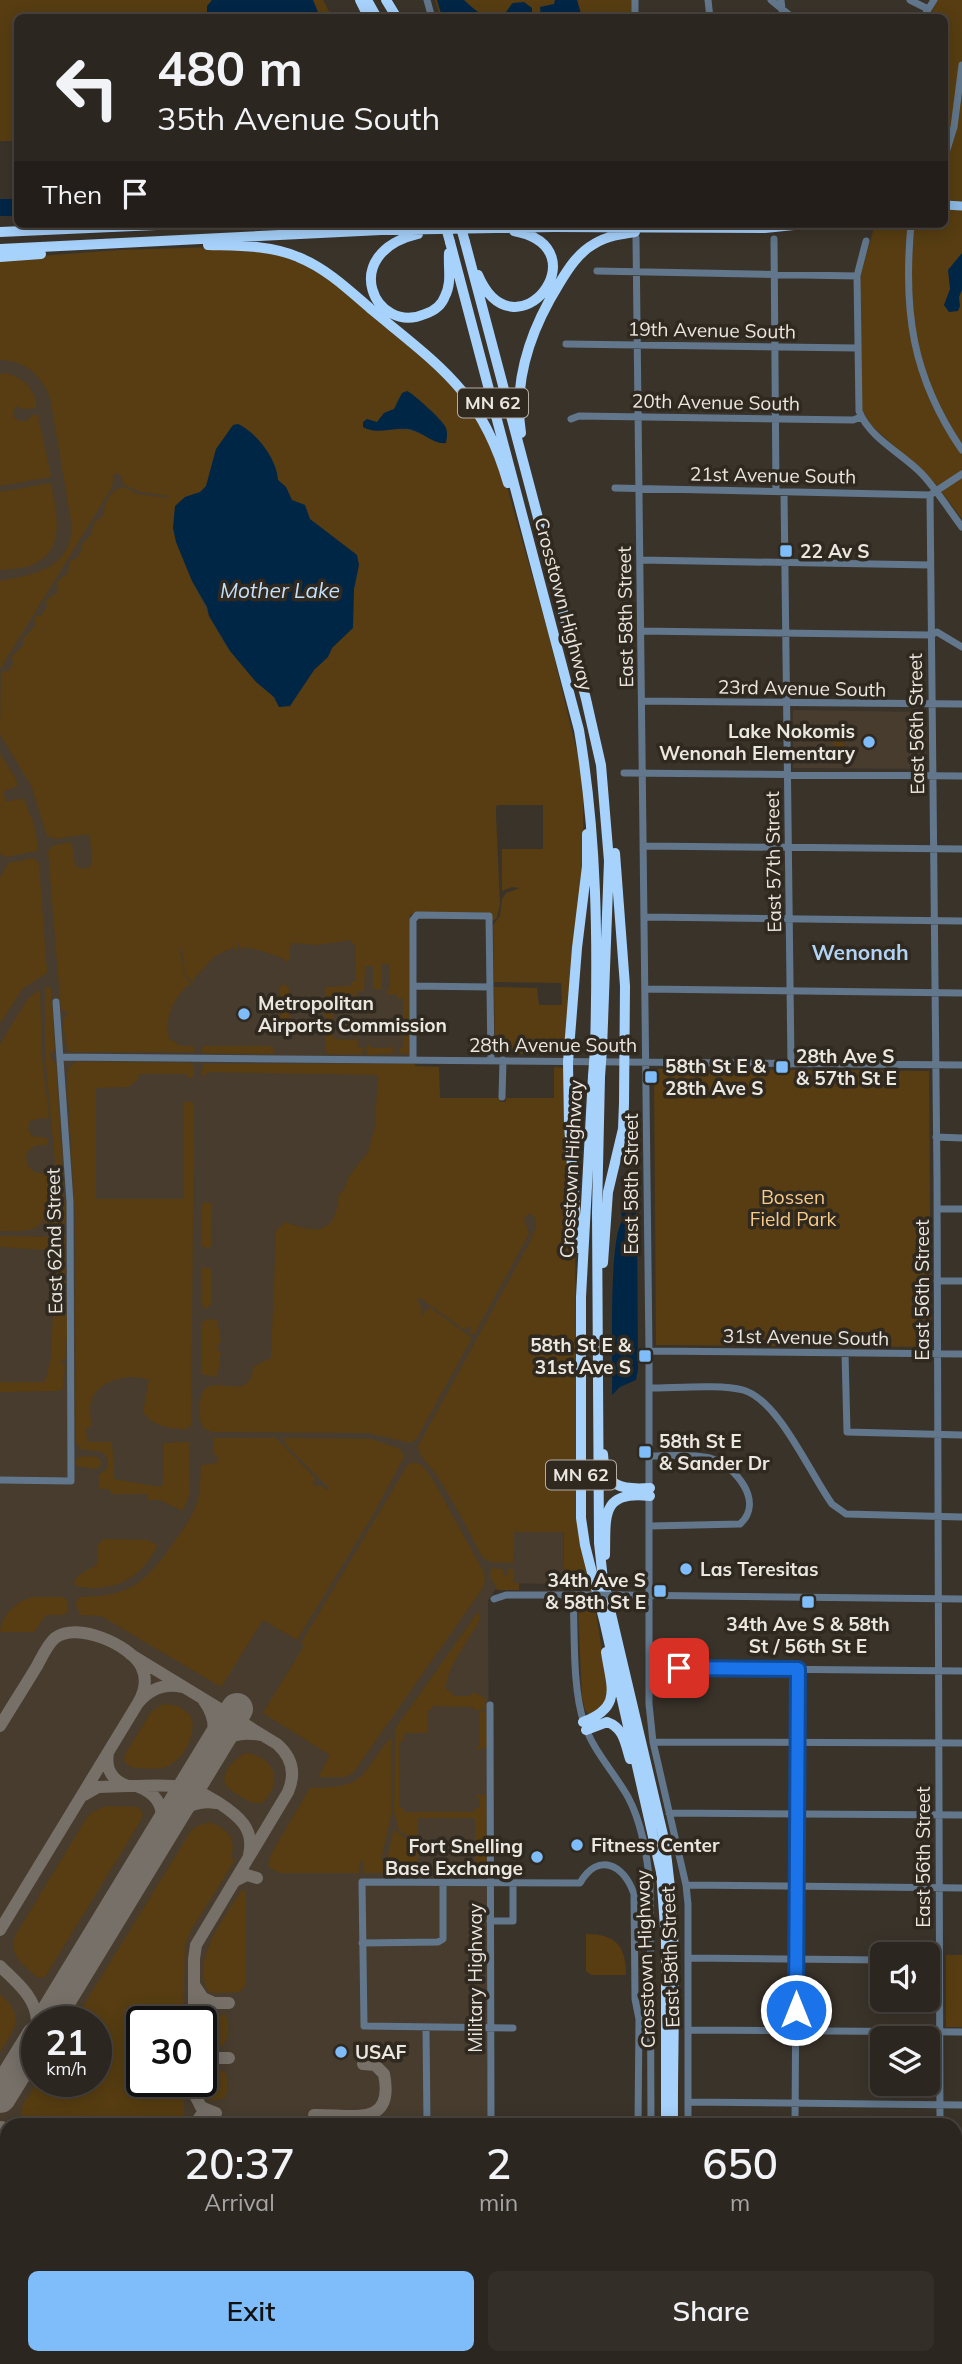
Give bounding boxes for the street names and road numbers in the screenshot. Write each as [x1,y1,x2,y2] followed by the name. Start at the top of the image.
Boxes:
[628,317,796,343] street label: 19th Avenue South
[458,388,528,418] road number: MN 62
[632,389,800,415] street label: 20th Avenue South
[690,462,856,488] street label: 21st Avenue South
[529,515,599,693] street label: Crosstown Highway
[612,546,638,688] street label: East 58th Street
[903,653,929,795] street label: East 56th Street
[718,675,886,701] street label: 23rd Avenue South
[760,791,786,933] street label: East 57th Street
[469,1033,637,1057] street label: 28th Avenue South
[554,1079,588,1259] street label: Crosstown Highway
[619,1113,643,1255] street label: East 58th Street
[41,1167,67,1314] street label: East 62nd Street
[910,1219,934,1361] street label: East 56th Street
[723,1324,889,1350] street label: 31st Avenue South
[546,1460,616,1490] road number: MN 62
[911,1786,935,1928] street label: East 56th Street
[630,1869,660,2049] street label: Crosstown Highway
[656,1886,684,2028] street label: East 58th Street
[463,1903,487,2053] street label: Military Highway

